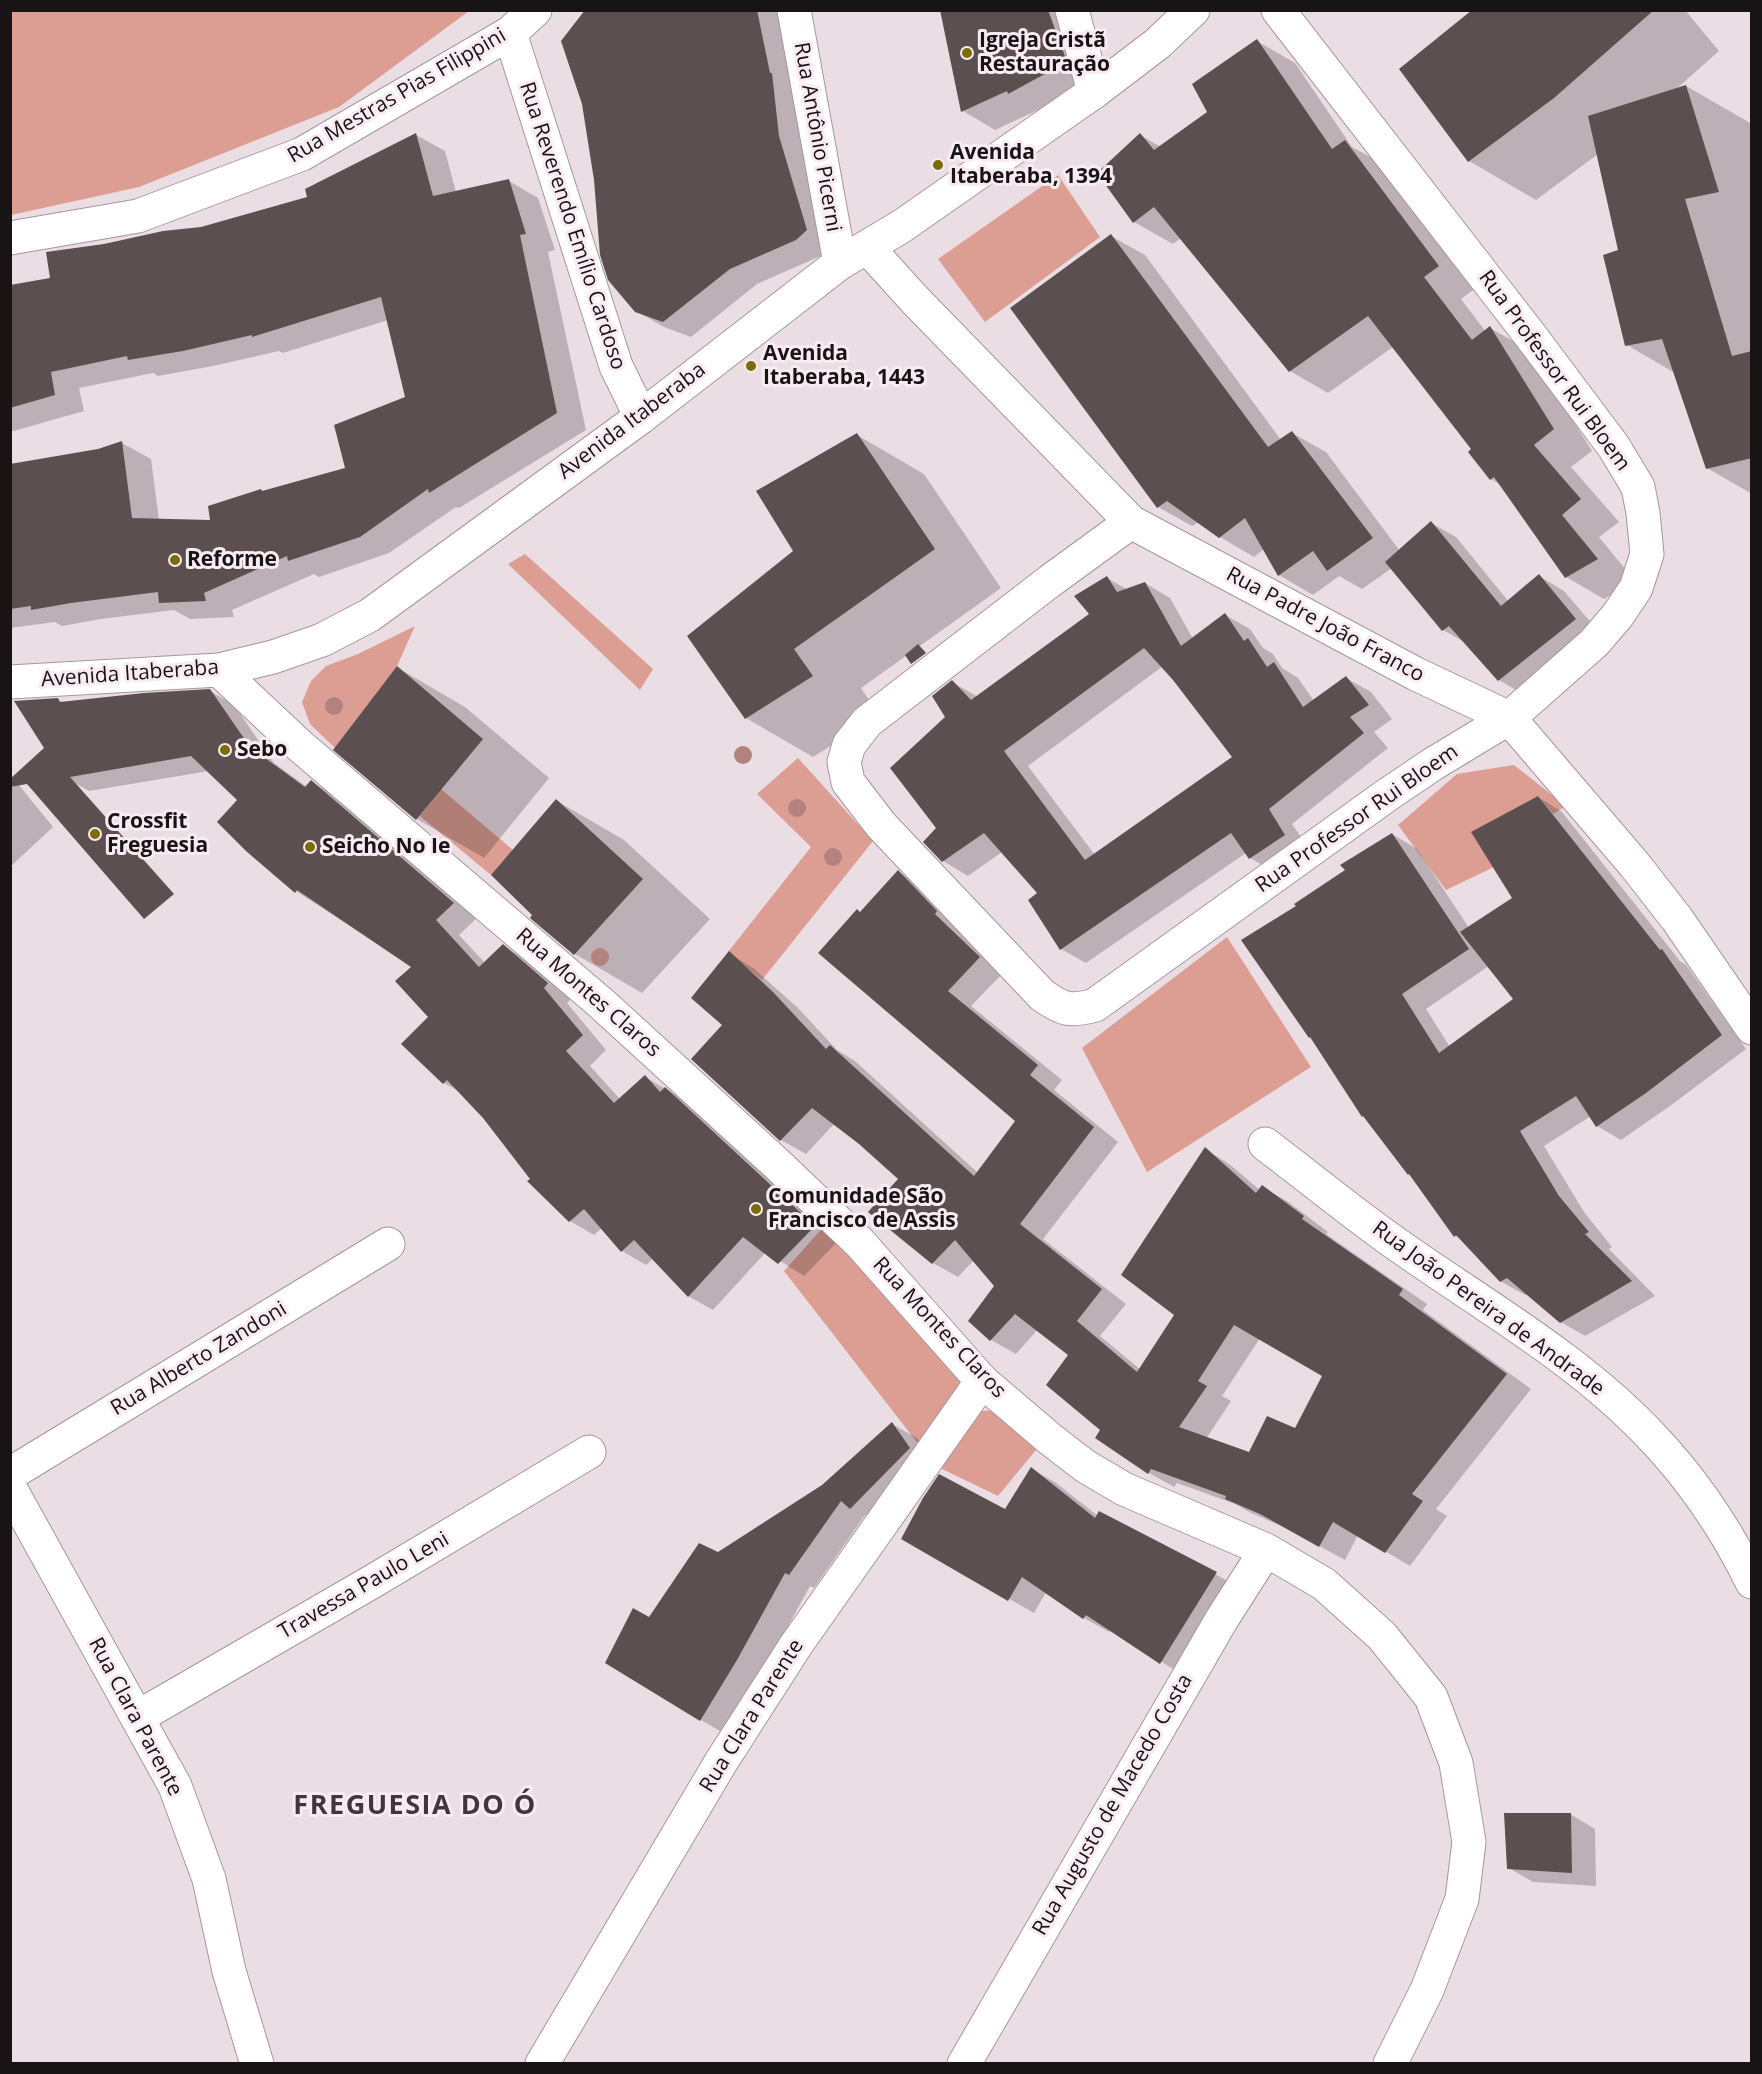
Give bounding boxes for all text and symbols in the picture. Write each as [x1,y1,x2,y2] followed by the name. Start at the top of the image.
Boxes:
[283,23,511,169] street label: Rua Mestras Pias Filippini
[979,28,1110,78] place label: Igreja Cristã Restauração
[788,40,846,234] street label: Rua Antônio Picerni
[960,46,974,60] marker: Igreja Cristã Restauração
[514,79,630,373] street label: Rua Reverendo Emílio Cardoso
[950,140,1112,190] place label: Avenida Itaberaba, 1394
[931,158,945,172] marker: Avenida Itaberaba, 1394
[1473,266,1635,476] street label: Rua Professor Rui Bloem
[763,341,925,391] place label: Avenida Itaberaba, 1443
[553,357,711,485] street label: Avenida Itaberaba
[744,359,758,373] marker: Avenida Itaberaba, 1443
[187,547,277,573] place label: Reforme
[168,553,182,567] marker: Reforme
[1222,562,1428,688] street label: Rua Padre João Franco
[40,655,220,693] street label: Avenida Itaberaba
[237,737,287,763] place label: Sebo
[1251,739,1463,899] street label: Rua Professor Rui Bloem
[218,743,232,757] marker: Sebo
[107,809,208,859] place label: Crossfit Freguesia
[88,827,102,841] marker: Crossfit Freguesia
[322,834,450,860] place label: Seicho No Ie
[303,840,317,854] marker: Seicho No Ie
[510,923,666,1063] street label: Rua Montes Claros
[768,1184,956,1234] place label: Comunidade São Francisco de Assis
[749,1202,763,1216] marker: Comunidade São Francisco de Assis
[1367,1216,1609,1402] street label: Rua João Pereira de Andrade
[867,1252,1011,1404] street label: Rua Montes Claros
[107,1297,291,1421] street label: Rua Alberto Zandoni
[274,1527,454,1645] street label: Travessa Paulo Leni
[83,1634,187,1800] street label: Rua Clara Parente
[695,1635,809,1797] street label: Rua Clara Parente
[1028,1670,1198,1940] street label: Rua Augusto de Macedo Costa
[293,1790,537,1822] district label: FREGUESIA DO Ó

